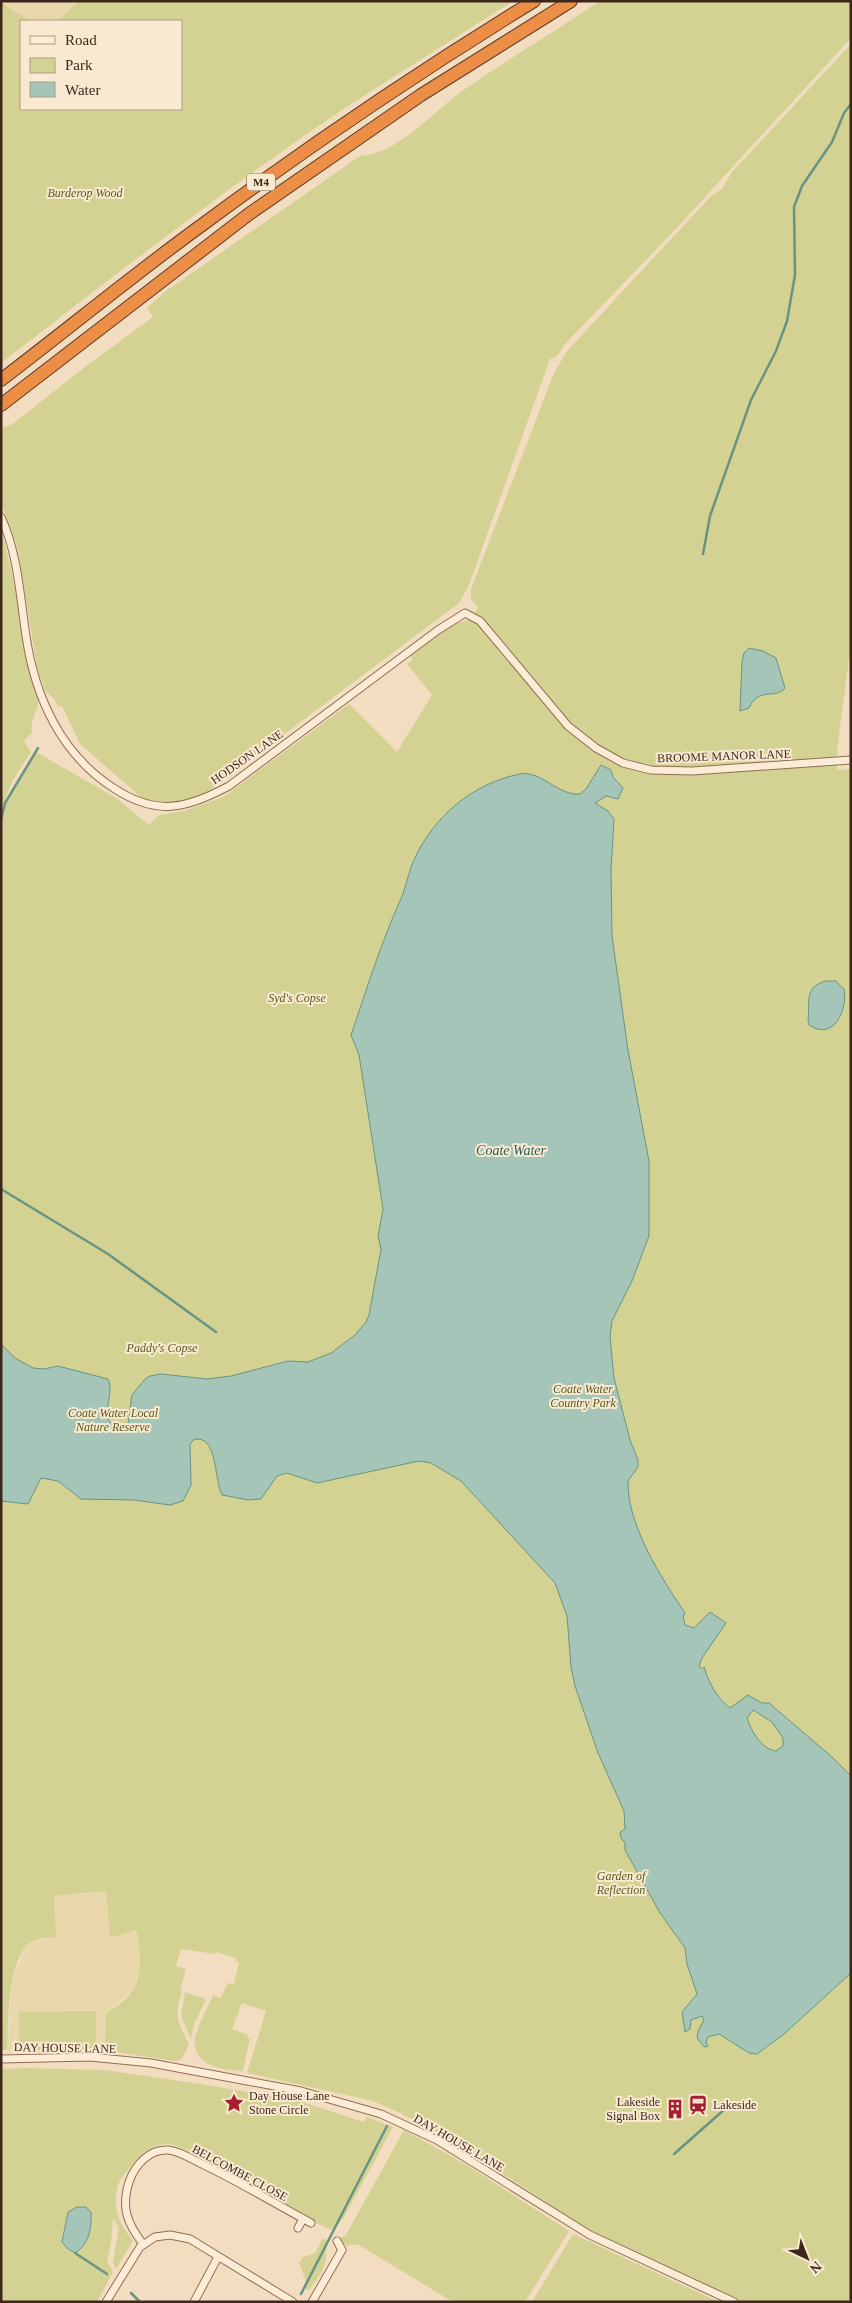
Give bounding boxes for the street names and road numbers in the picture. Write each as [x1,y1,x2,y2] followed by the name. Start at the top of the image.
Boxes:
[247,173,275,190] road number: M4
[208,727,286,787] street label: HODSON LANE
[657,747,791,765] street label: BROOME MANOR LANE
[14,2040,116,2056] street label: DAY HOUSE LANE
[411,2111,507,2175] street label: DAY HOUSE LANE
[190,2142,290,2204] street label: BELCOMBE CLOSE

